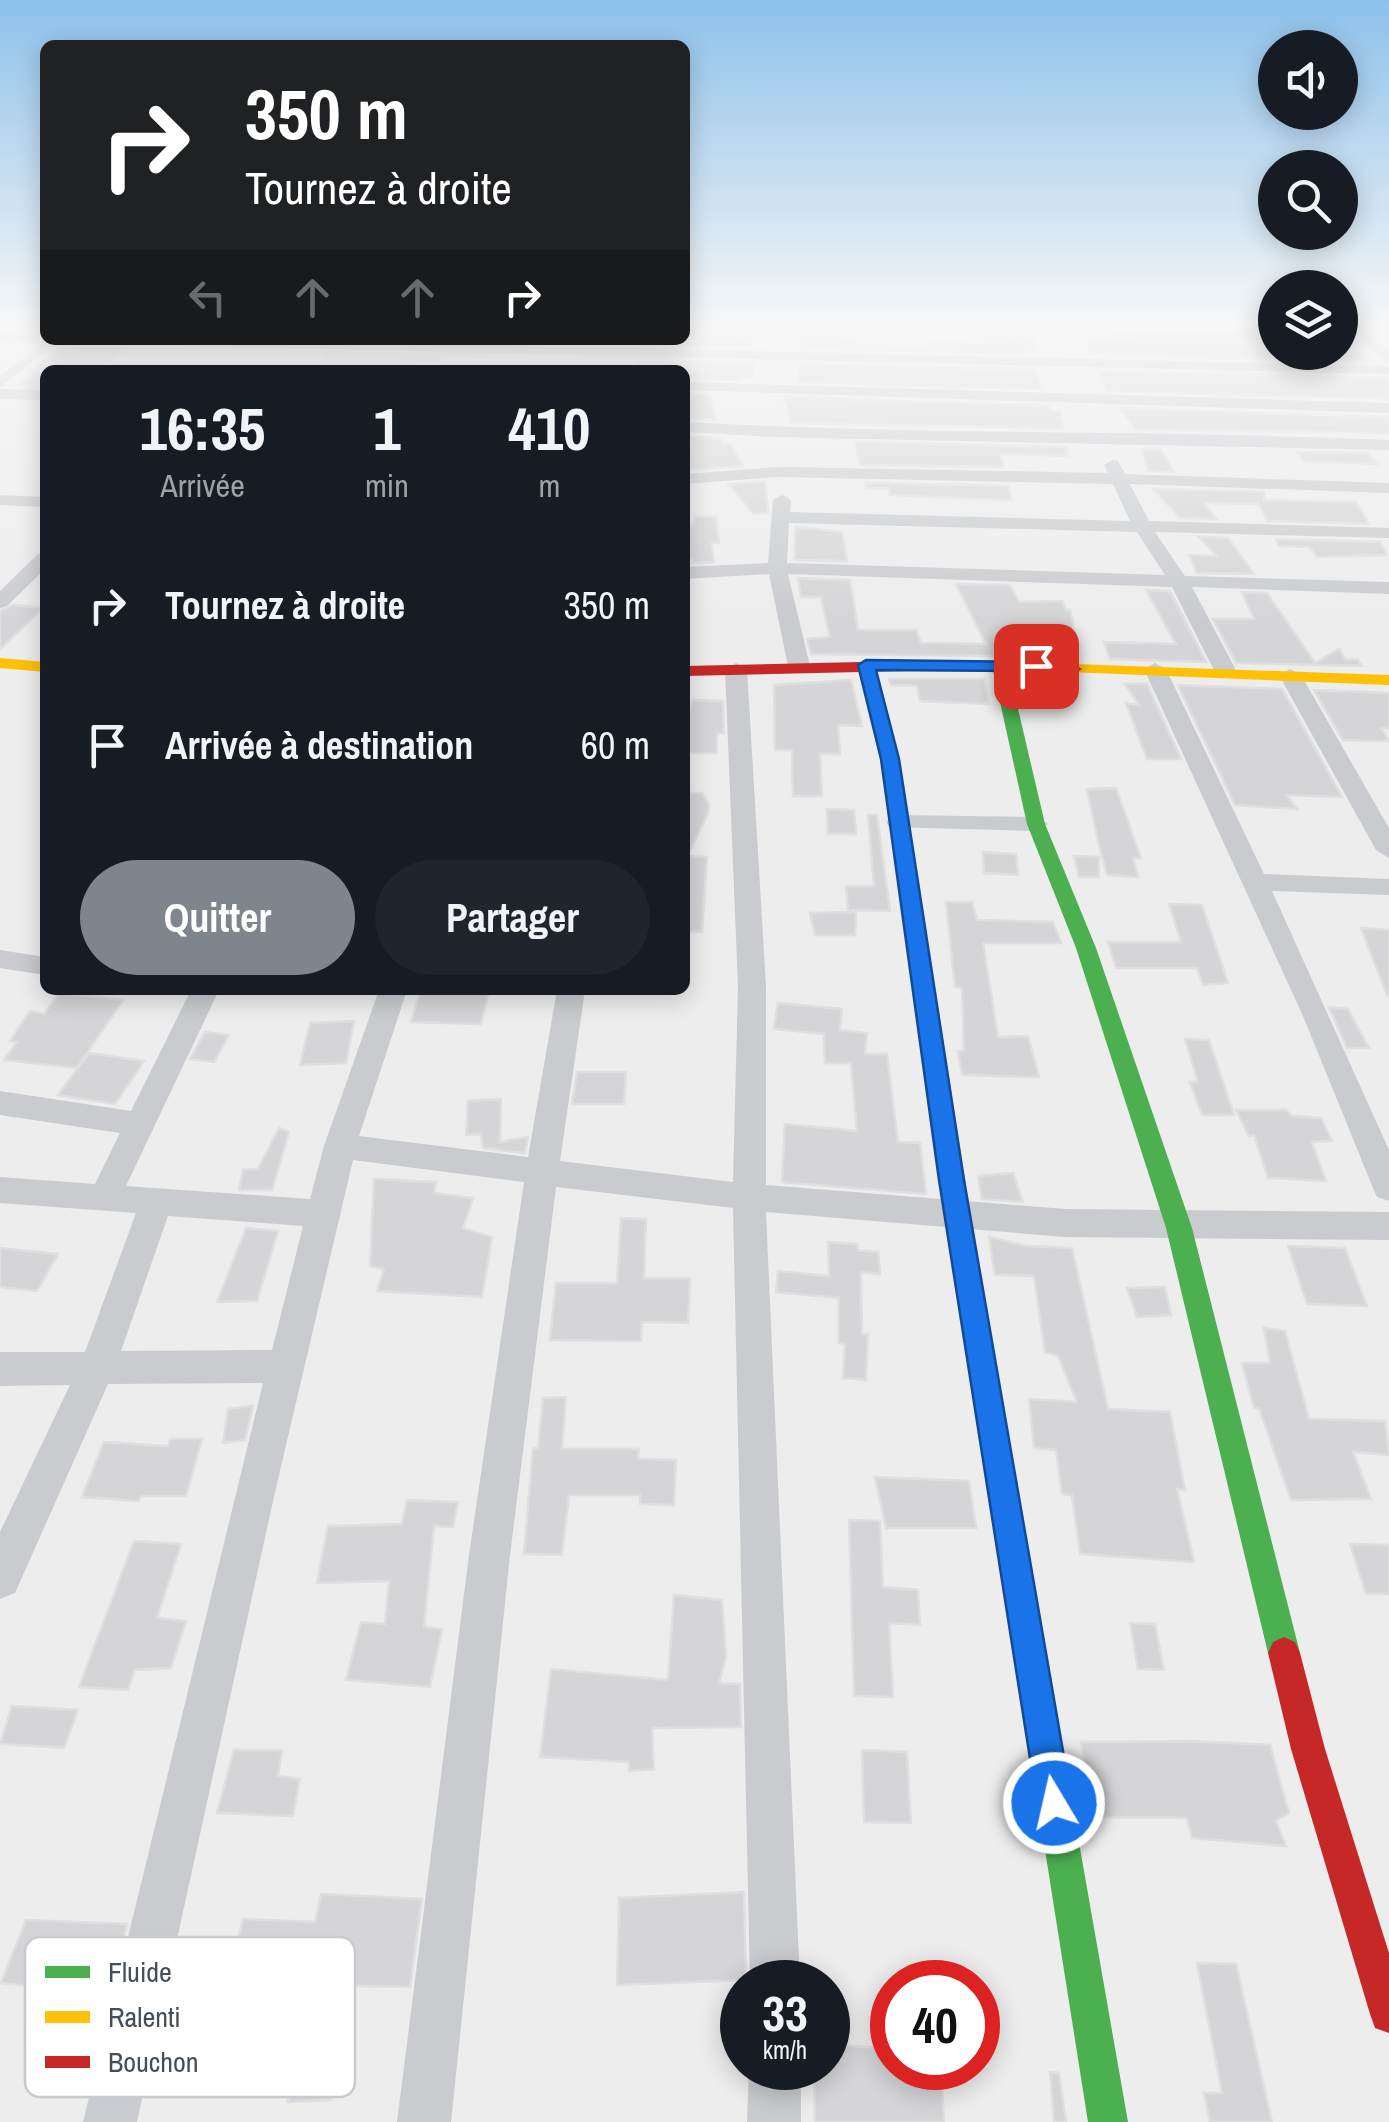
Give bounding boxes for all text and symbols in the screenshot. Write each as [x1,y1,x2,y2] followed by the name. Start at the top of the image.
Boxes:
[1258,30,1358,370] map controls
[1258,30,1358,130] button: sound
[245,67,408,161] text: 350 m
[80,80,210,210] icon: right
[1258,150,1358,250] button: search
[245,157,512,218] text: Tournez à droite
[180,270,235,325] icon: left
[285,270,340,325] icon: ahead
[390,270,445,325] icon: ahead
[495,270,550,325] icon: right
[1258,270,1358,370] button: layers
[140,388,265,469] text: 16:35
[373,388,401,469] text: 1
[508,388,590,469] text: 410
[160,464,245,507] text: Arrivée
[365,464,409,507] text: min
[538,464,560,507] text: m
[80,578,135,633] icon: right
[165,580,405,631] text: Tournez à droite
[563,580,650,631] text: 350 m
[994,624,1079,709] pin
[1009,639,1064,694] icon: arrive
[80,718,135,773] icon: arrive
[165,720,473,771] text: Arrivée à destination
[581,720,650,771] text: 60 m
[80,860,355,975] button: Quitter
[375,860,650,975] button: Partager
[1002,1751,1106,1855] position arrow
[25,1937,355,2097] legend
[108,1953,172,1991] text: Fluide
[870,1960,1000,2090] speed limit sign: 40
[762,1979,808,2047] text: 33
[108,1998,181,2036] text: Ralenti
[763,2033,807,2067] text: km/h
[108,2043,199,2081] text: Bouchon

